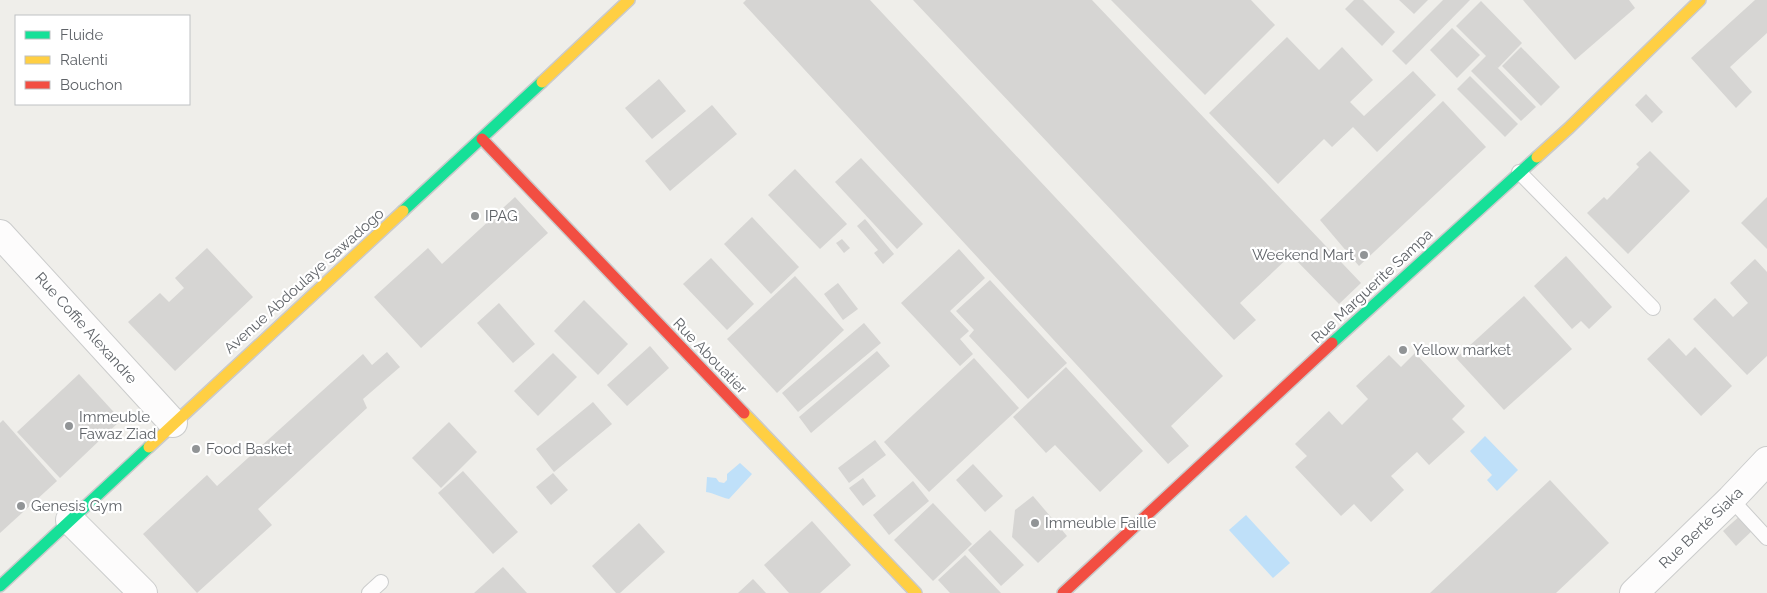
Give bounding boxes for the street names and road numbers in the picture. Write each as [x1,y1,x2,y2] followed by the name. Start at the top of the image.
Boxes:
[220,204,388,358] street label: Avenue Abdoulaye Sawadogo
[1308,225,1436,347] street label: Rue Marguerite Sampa
[31,269,141,388] street label: Rue Coffie Alexandre
[669,314,751,398] street label: Rue Abouatier
[1655,484,1747,572] street label: Rue Berté Siaka

